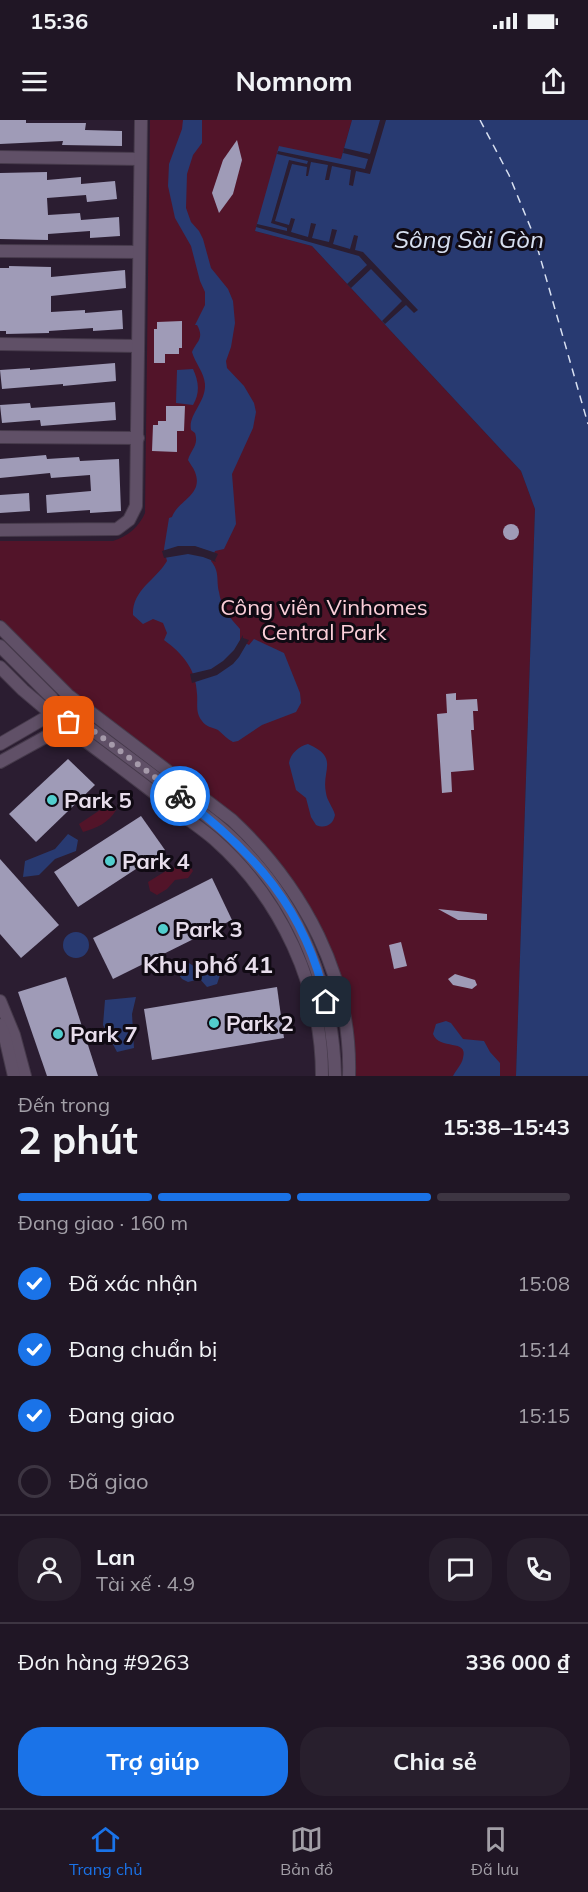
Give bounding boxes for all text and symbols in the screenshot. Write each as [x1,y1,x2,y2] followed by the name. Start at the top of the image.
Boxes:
[30,7,88,35] text: 15:36
[235,64,353,98] text: Nomnom
[18,65,51,98] icon: menu
[537,65,570,98] icon: share
[394,224,544,254] water label: Sông Sài Gòn
[220,593,428,646] park label: Công viên Vinhomes Central Park
[43,696,94,747] pin
[52,705,85,738] icon: bag
[150,766,210,826] courier
[164,780,197,813] icon: bike
[64,786,132,814] place label: Park 5
[45,793,59,807] marker: Park 5
[122,847,190,875] place label: Park 4
[103,854,117,868] marker: Park 4
[175,915,243,943] place label: Park 3
[156,922,170,936] marker: Park 3
[143,949,273,979] district label: Khu phố 41
[300,976,351,1027] pin
[309,985,342,1018] icon: home
[226,1009,294,1037] place label: Park 2
[207,1016,221,1030] marker: Park 2
[70,1020,138,1048] place label: Park 7
[51,1027,65,1041] marker: Park 7
[18,1092,110,1117] text: Đến trong
[442,1113,570,1141] text: 15:38–15:43
[18,1115,138,1164] text: 2 phút
[18,1210,188,1235] text: Đang giao · 160 m
[18,1267,51,1300] icon: check
[69,1269,198,1297] text: Đã xác nhận
[517,1271,570,1296] text: 15:08
[18,1333,51,1366] icon: check
[69,1335,217,1363] text: Đang chuẩn bị
[517,1337,570,1362] text: 15:14
[18,1399,51,1432] icon: check
[69,1401,175,1429] text: Đang giao
[517,1403,570,1428] text: 15:15
[69,1467,149,1495] text: Đã giao
[18,1538,81,1601] button: person
[429,1538,492,1601] button: chat
[507,1538,570,1601] button: phone
[96,1543,135,1571] text: Lan
[96,1571,195,1596] text: Tài xế · 4.9
[18,1648,190,1676] text: Đơn hàng #9263
[466,1648,570,1676] text: 336 000 ₫
[18,1727,288,1796] button: Trợ giúp
[300,1727,570,1796] button: Chia sẻ
[69,1823,142,1879] tab: Trang chủ
[280,1823,333,1879] tab: Bản đồ
[471,1823,519,1879] tab: Đã lưu

